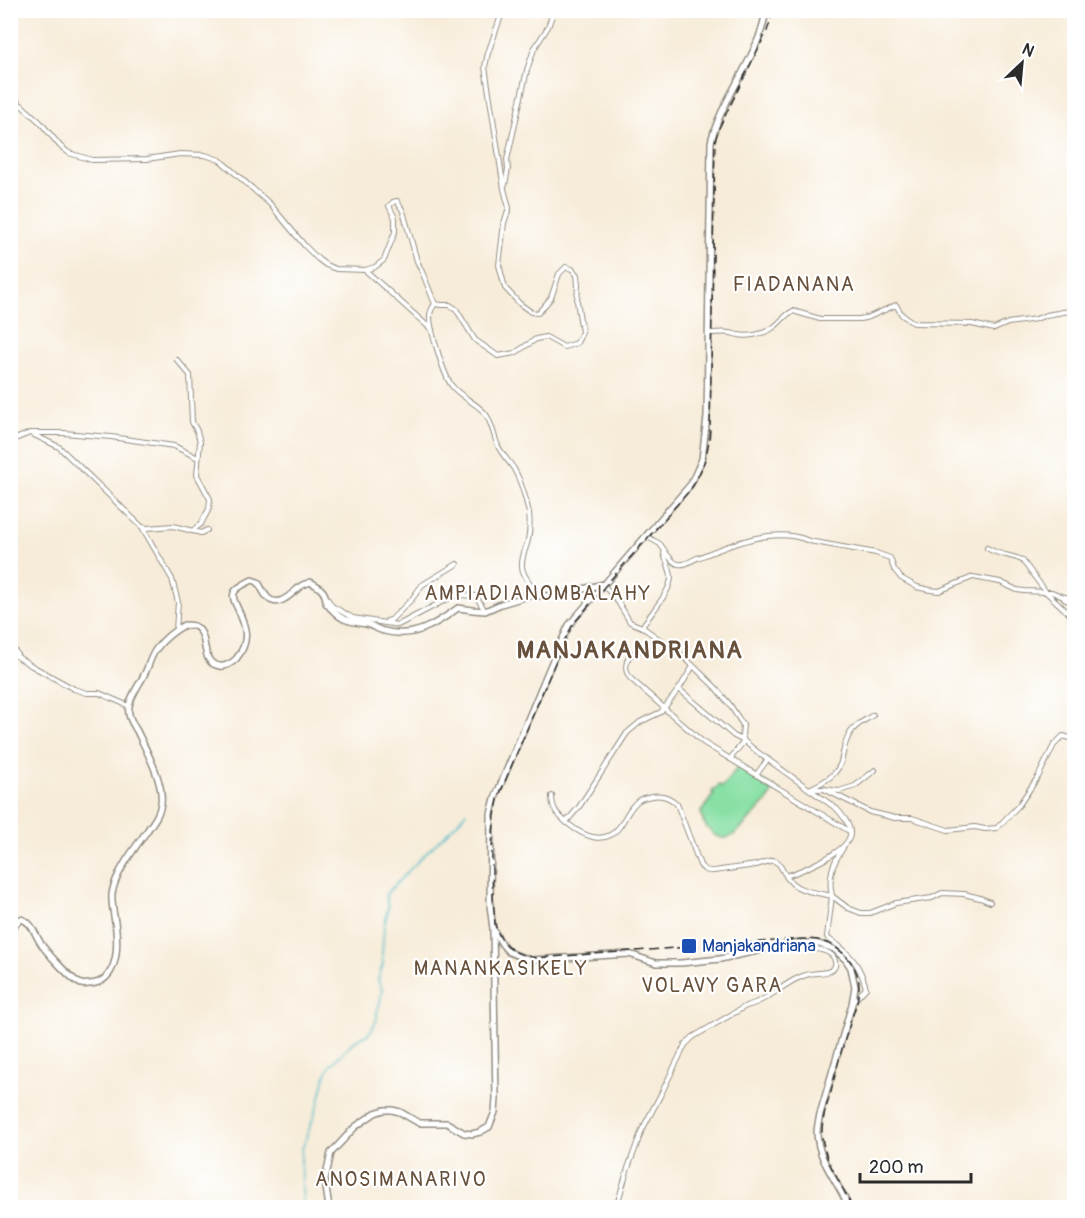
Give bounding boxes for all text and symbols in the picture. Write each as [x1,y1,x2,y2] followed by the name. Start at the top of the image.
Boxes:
[992,33,1052,93] north arrow
[1019,39,1038,62] text: N
[733,272,855,297] district label: FIADANANA
[424,581,652,606] district label: AMPIADIANOMBALAHY
[517,636,743,665] district label: MANJAKANDRIANA
[702,935,816,958] place label: Manjakandriana
[680,937,698,955] marker: Manjakandriana
[414,956,588,981] district label: MANANKASIKELY
[641,973,783,998] district label: VOLAVY GARA
[860,1146,971,1184] scale bar
[869,1156,924,1179] text: 200 m
[315,1167,487,1192] district label: ANOSIMANARIVO

